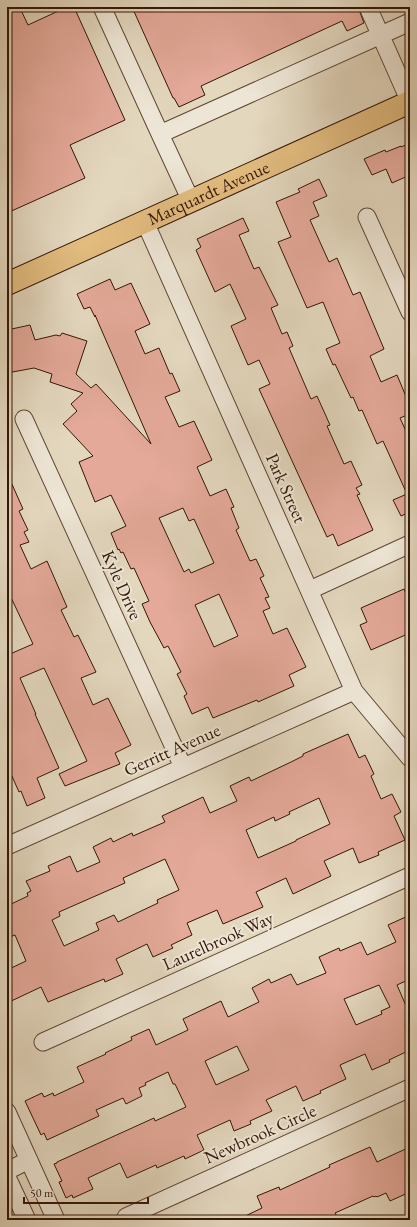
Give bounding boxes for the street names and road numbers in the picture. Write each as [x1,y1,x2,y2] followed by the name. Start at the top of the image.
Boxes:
[144,155,273,230] street label: Marquardt Avenue
[261,449,312,527] street label: Park Street
[97,547,148,623] street label: Kyle Drive
[120,718,224,781] street label: Gerritt Avenue
[159,906,277,975] street label: Laurelbrook Way
[200,1099,319,1169] street label: Newbrook Circle

